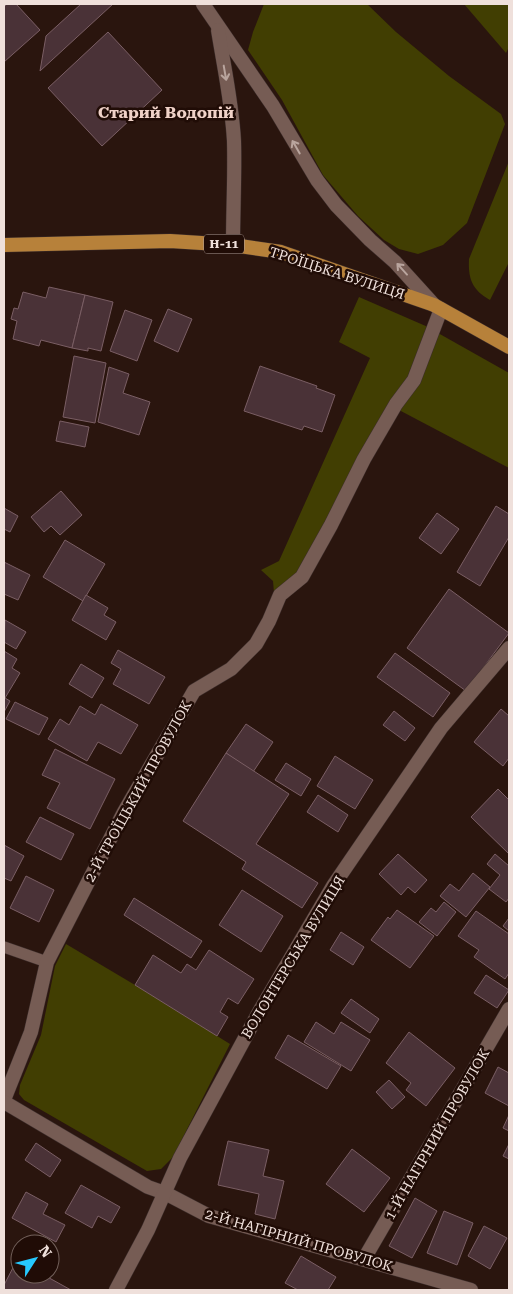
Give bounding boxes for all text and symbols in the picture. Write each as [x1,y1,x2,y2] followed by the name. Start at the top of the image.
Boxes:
[221,64,231,80] one-way arrow
[98,103,234,122] district label: Старий Водопій
[291,140,301,154] one-way arrow
[204,234,244,253] road number: Н-11
[267,244,407,303] street label: ТРОЇЦЬКА ВУЛИЦЯ
[396,263,407,276] one-way arrow
[81,698,195,884] street label: 2-Й ТРОЇЦЬКИЙ ПРОВУЛОК
[238,873,348,1041] street label: ВОЛОНТЕРСЬКА ВУЛИЦЯ
[381,1046,493,1222] street label: 1-Й НАГІРНИЙ ПРОВУЛОК
[203,1206,395,1274] street label: 2-Й НАГІРНИЙ ПРОВУЛОК
[10,1234,60,1284] north arrow
[36,1242,55,1261] text: N

